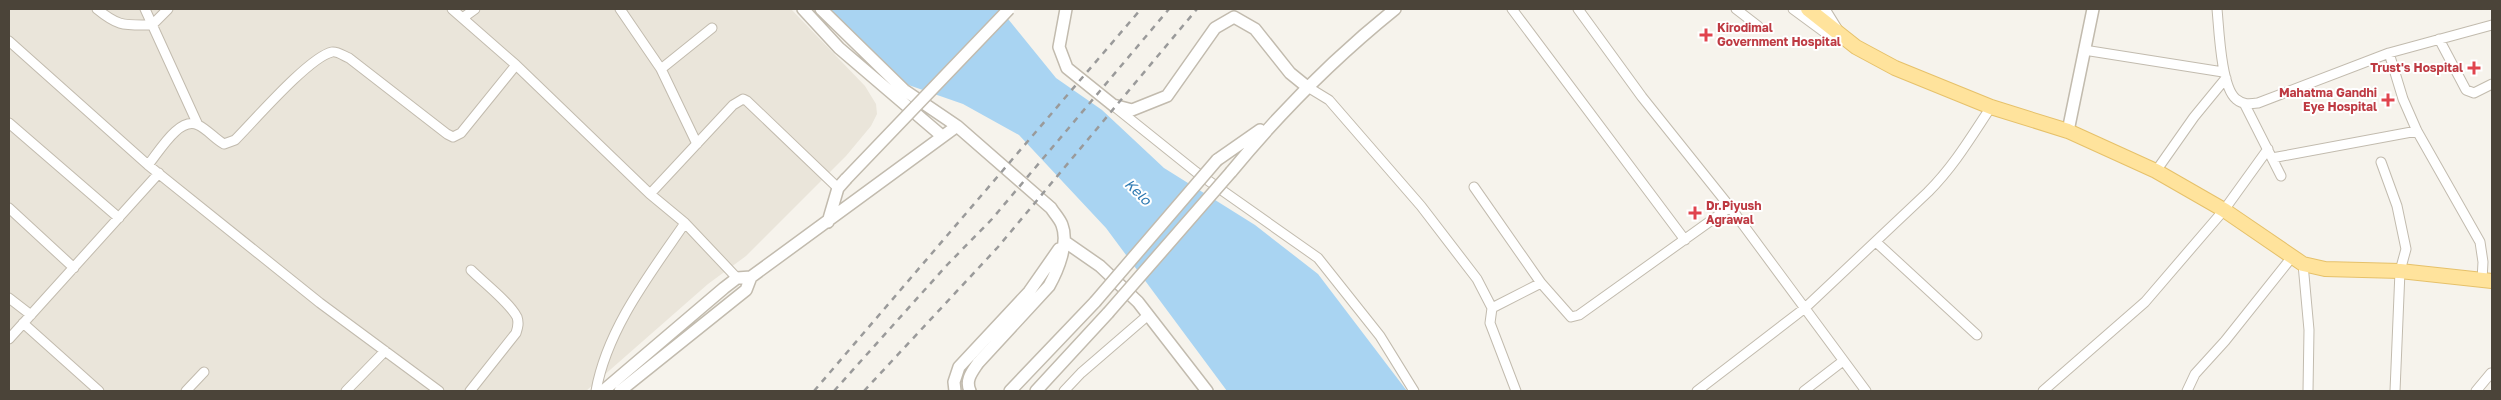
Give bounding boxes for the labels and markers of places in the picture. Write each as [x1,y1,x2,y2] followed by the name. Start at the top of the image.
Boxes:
[1717,20,1841,49] place label: Kirodimal Government Hospital
[1699,28,1713,42] marker: Kirodimal Government Hospital
[2370,60,2463,75] place label: Trust's Hospital
[2467,61,2481,75] marker: Trust's Hospital
[2279,85,2377,114] place label: Mahatma Gandhi Eye Hospital
[2381,93,2395,107] marker: Mahatma Gandhi Eye Hospital
[1706,198,1762,227] place label: Dr.Piyush Agrawal
[1688,206,1702,220] marker: Dr.Piyush Agrawal

